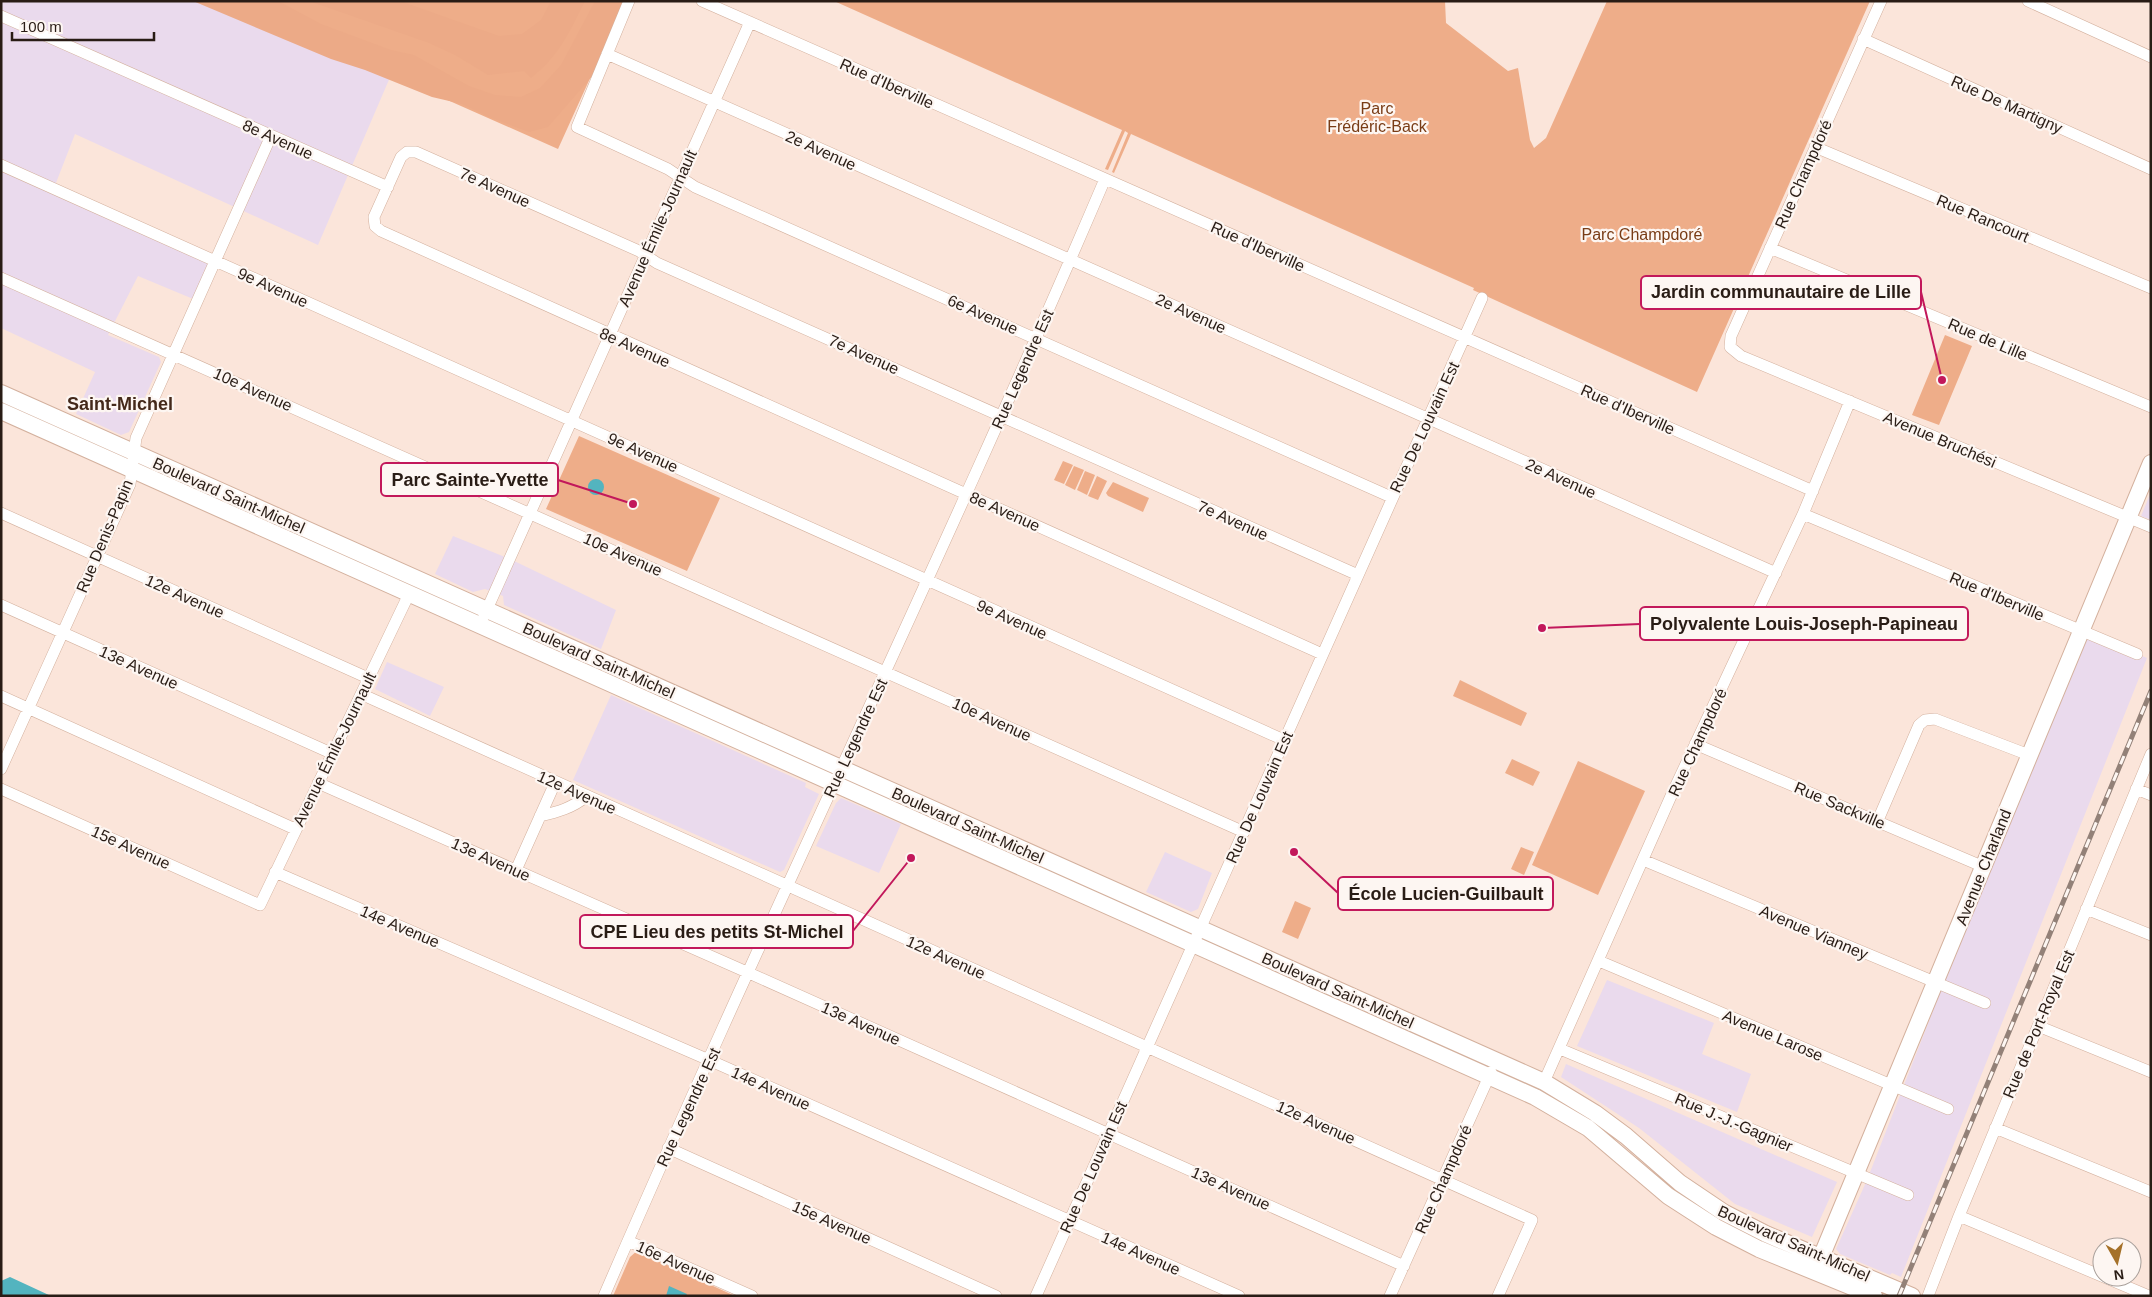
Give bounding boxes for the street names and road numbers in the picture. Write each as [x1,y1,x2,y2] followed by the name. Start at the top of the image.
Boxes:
[837,55,936,112] street label: Rue d'Iberville
[1949,72,2065,137] street label: Rue De Martigny
[240,116,316,163] street label: 8e Avenue
[1772,117,1835,231] street label: Rue Champdoré
[783,127,859,174] street label: 2e Avenue
[614,146,700,309] street label: Avenue Émile-Journault
[457,164,533,211] street label: 7e Avenue
[1934,191,2032,246] street label: Rue Rancourt
[1208,218,1307,275] street label: Rue d'Iberville
[235,264,311,311] street label: 9e Avenue
[1153,290,1229,337] street label: 2e Avenue
[945,291,1021,338] street label: 6e Avenue
[988,306,1057,432] street label: Rue Legendre Est
[1946,315,2030,364] street label: Rue de Lille
[597,324,673,371] street label: 8e Avenue
[826,331,902,378] street label: 7e Avenue
[1387,359,1462,495] street label: Rue De Louvain Est
[211,365,295,414] street label: 10e Avenue
[1578,381,1677,438] street label: Rue d'Iberville
[1881,408,1999,471] street label: Avenue Bruchési
[605,429,681,476] street label: 9e Avenue
[150,454,307,537] street label: Boulevard Saint-Michel
[1523,455,1599,502] street label: 2e Avenue
[73,477,136,595] street label: Rue Denis-Papin
[967,488,1043,535] street label: 8e Avenue
[1195,497,1271,544] street label: 7e Avenue
[581,530,665,579] street label: 10e Avenue
[1947,569,2047,624] street label: Rue d'Iberville
[143,572,227,621] street label: 12e Avenue
[974,596,1050,643] street label: 9e Avenue
[520,619,677,702] street label: Boulevard Saint-Michel
[97,643,181,692] street label: 13e Avenue
[289,668,380,829] street label: Avenue Émile-Journault
[820,676,891,800] street label: Rue Legendre Est
[1665,685,1730,799] street label: Rue Champdoré
[950,695,1034,744] street label: 10e Avenue
[1223,728,1296,866] street label: Rue De Louvain Est
[535,768,619,817] street label: 12e Avenue
[1792,779,1888,832] street label: Rue Sackville
[889,784,1046,867] street label: Boulevard Saint-Michel
[1952,807,2014,928] street label: Avenue Charland
[89,823,173,872] street label: 15e Avenue
[449,835,533,884] street label: 13e Avenue
[358,902,442,951] street label: 14e Avenue
[1757,902,1870,963] street label: Avenue Vianney
[904,933,988,982] street label: 12e Avenue
[2000,947,2078,1101] street label: Rue de Port-Royal Est
[1259,949,1416,1032] street label: Boulevard Saint-Michel
[819,999,903,1048] street label: 13e Avenue
[1720,1007,1826,1064] street label: Avenue Larose
[653,1045,724,1169] street label: Rue Legendre Est
[729,1064,813,1113] street label: 14e Avenue
[1672,1090,1796,1155] street label: Rue J.-J.-Gagnier
[1057,1098,1130,1236] street label: Rue De Louvain Est
[1274,1098,1358,1147] street label: 12e Avenue
[1412,1122,1475,1236] street label: Rue Champdoré
[1189,1164,1273,1213] street label: 13e Avenue
[790,1198,874,1247] street label: 15e Avenue
[1715,1202,1872,1285] street label: Boulevard Saint-Michel
[1099,1229,1183,1278] street label: 14e Avenue
[634,1238,718,1287] street label: 16e Avenue

